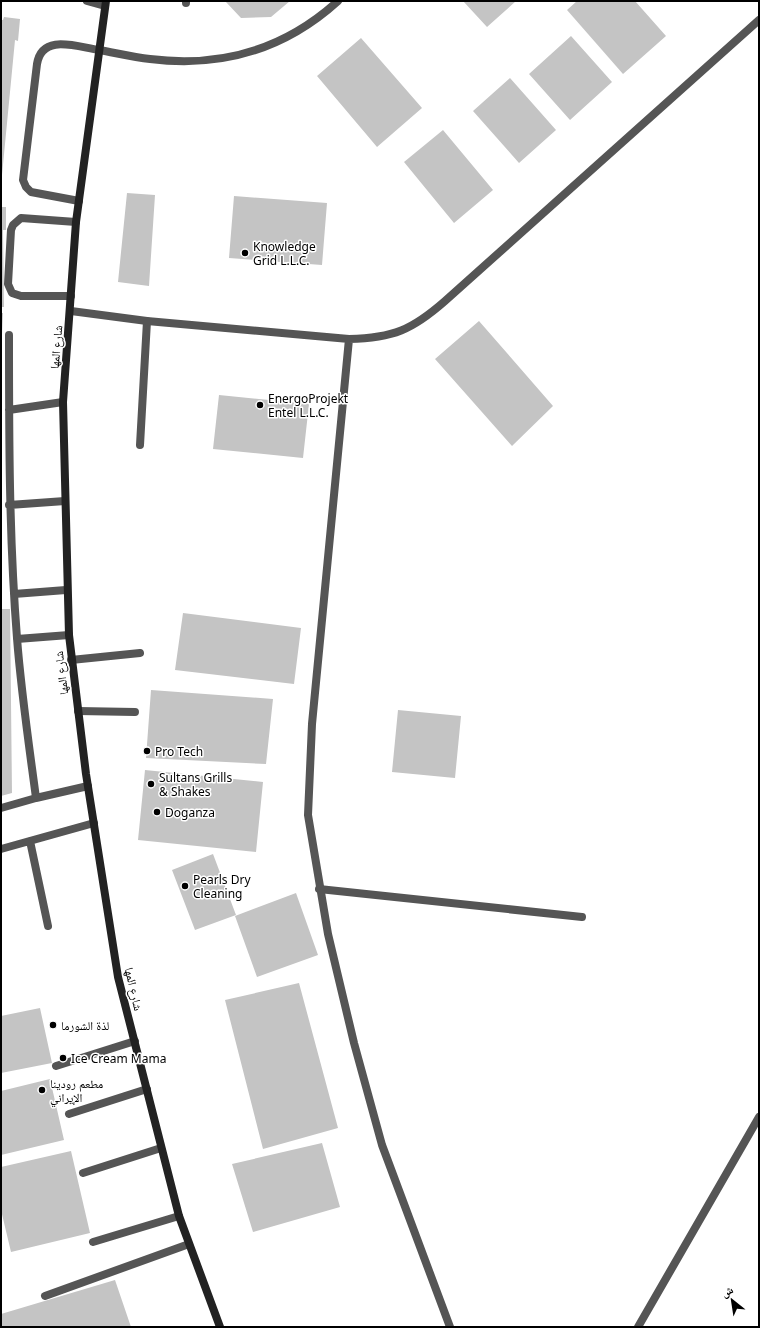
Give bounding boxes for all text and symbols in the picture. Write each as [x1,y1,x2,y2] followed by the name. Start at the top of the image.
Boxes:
[253,238,316,269] place label: Knowledge Grid L.L.C.
[240,248,250,258] marker: Knowledge Grid L.L.C.
[46,324,66,370] street label: شارع المها
[268,390,349,421] place label: EnergoProjekt Entel L.L.C.
[255,400,265,410] marker: EnergoProjekt Entel L.L.C.
[50,650,72,696] street label: شارع المها
[155,743,203,760] place label: Pro Tech
[142,746,152,756] marker: Pro Tech
[159,769,232,800] place label: Sultans Grills & Shakes
[146,779,156,789] marker: Sultans Grills & Shakes
[165,804,215,821] place label: Doganza
[152,807,162,817] marker: Doganza
[193,871,251,902] place label: Pearls Dry Cleaning
[180,881,190,891] marker: Pearls Dry Cleaning
[121,966,147,1012] street label: شارع المها
[61,1017,109,1034] place label: لذة الشورما
[48,1020,58,1030] marker: لذة الشورما
[71,1050,166,1067] place label: Ice Cream Mama
[58,1053,68,1063] marker: Ice Cream Mama
[50,1075,103,1108] place label: مطعم رودينا الإيراني
[37,1085,47,1095] marker: مطعم رودينا الإيراني
[712,1280,752,1320] north arrow
[718,1281,736,1301] text: ش

